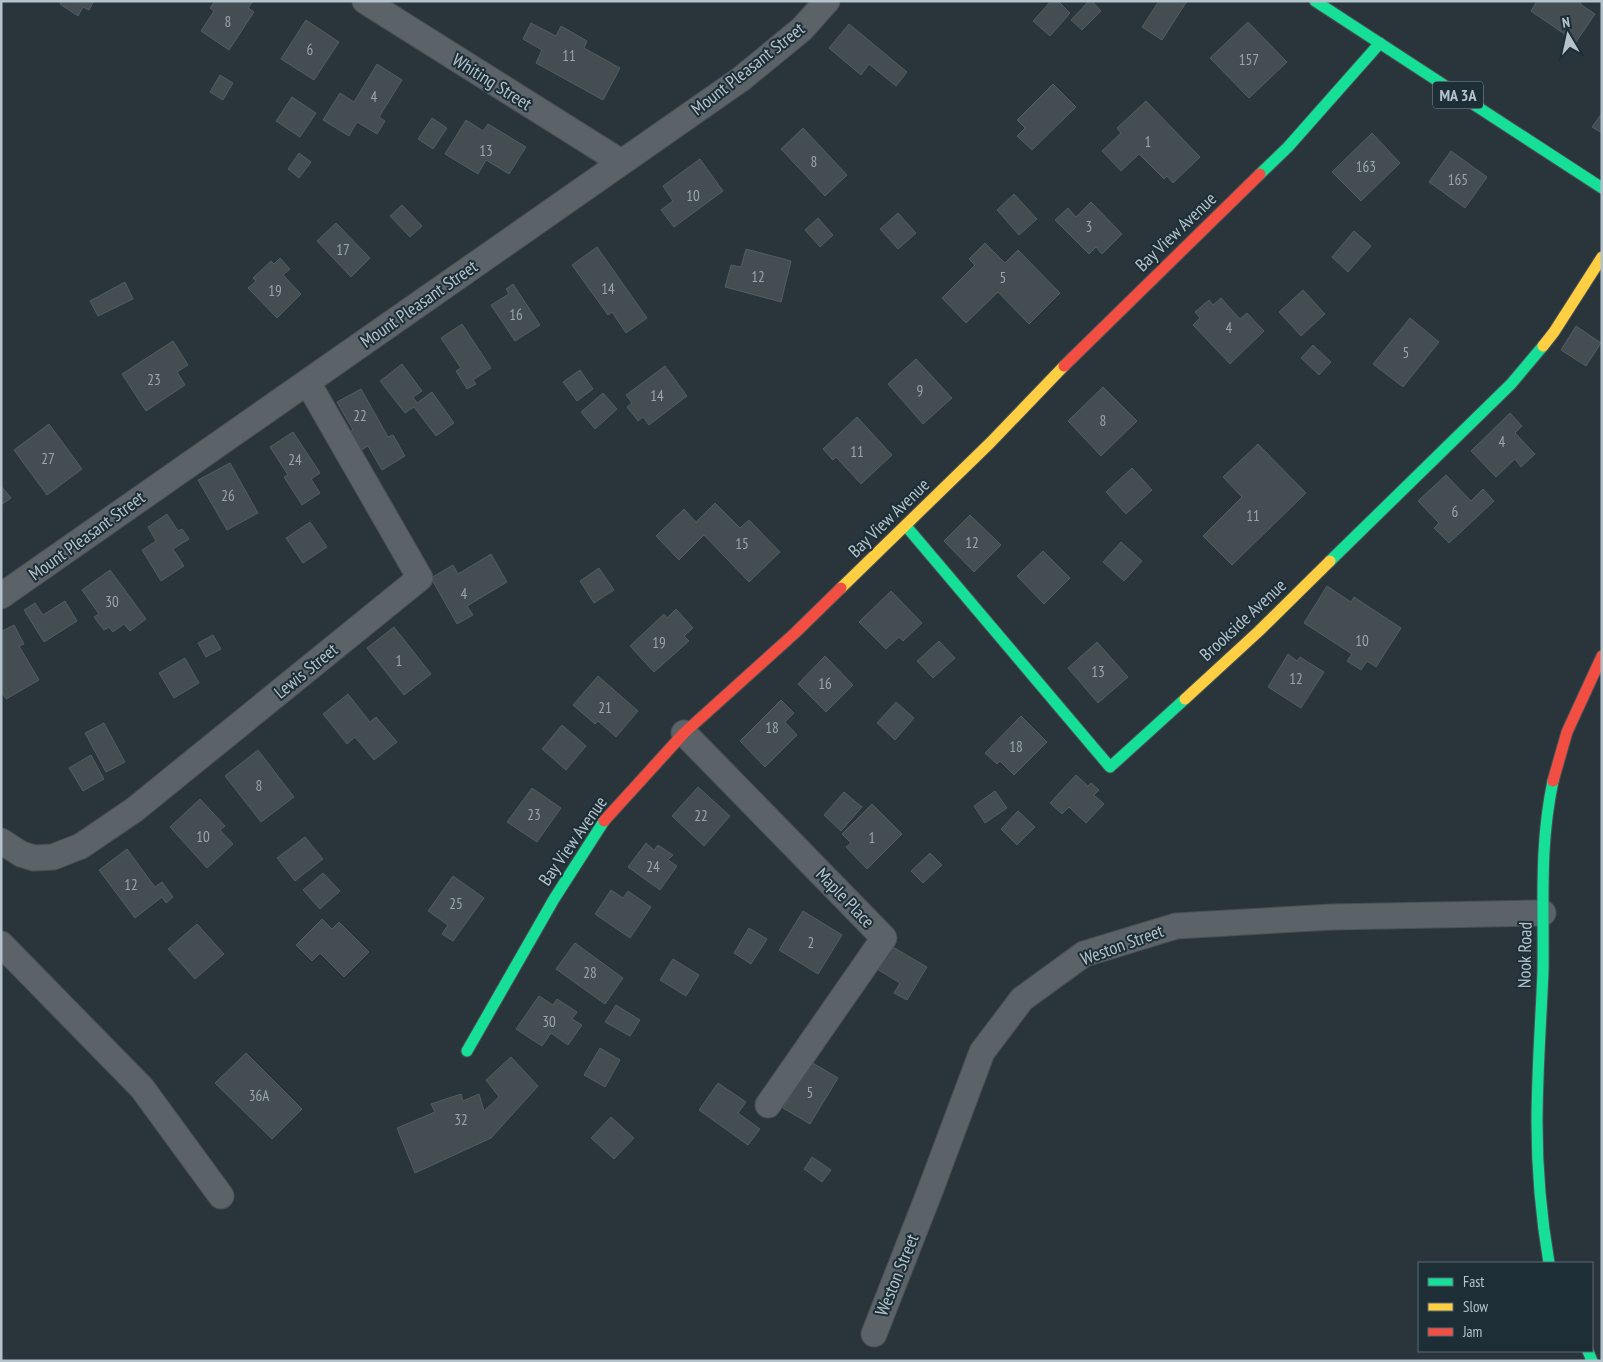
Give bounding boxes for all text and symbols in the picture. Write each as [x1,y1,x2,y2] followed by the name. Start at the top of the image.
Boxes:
[1543,10,1593,60] north arrow
[225,12,231,31] house number: 8
[1561,13,1571,32] text: N
[686,17,809,120] street label: Mount Pleasant Street
[307,40,314,59] house number: 6
[562,46,576,65] house number: 11
[448,48,536,115] street label: Whiting Street
[1239,50,1259,69] house number: 157
[1433,82,1483,108] road number: MA 3A
[371,87,378,106] house number: 4
[1145,132,1151,151] house number: 1
[479,141,493,160] house number: 13
[811,152,817,171] house number: 8
[1356,157,1376,176] house number: 163
[1448,170,1468,189] house number: 165
[686,186,700,205] house number: 10
[1130,187,1221,276] street label: Bay View Avenue
[1086,217,1092,236] house number: 3
[336,240,350,259] house number: 17
[356,255,482,353] street label: Mount Pleasant Street
[751,267,765,286] house number: 12
[1000,268,1006,287] house number: 5
[601,279,615,298] house number: 14
[268,281,282,300] house number: 19
[509,305,523,324] house number: 16
[1226,318,1233,337] house number: 4
[1403,343,1409,362] house number: 5
[147,370,161,389] house number: 23
[917,381,923,400] house number: 9
[650,386,664,405] house number: 14
[353,406,367,425] house number: 22
[1100,411,1106,430] house number: 8
[1499,432,1506,451] house number: 4
[850,442,864,461] house number: 11
[41,449,55,468] house number: 27
[288,450,302,469] house number: 24
[843,473,934,562] street label: Bay View Avenue
[24,486,149,585] street label: Mount Pleasant Street
[221,486,235,505] house number: 26
[1452,502,1459,521] house number: 6
[1246,506,1260,525] house number: 11
[965,533,979,552] house number: 12
[735,534,749,553] house number: 15
[1195,574,1291,666] street label: Brookside Avenue
[461,584,468,603] house number: 4
[105,592,119,611] house number: 30
[1355,631,1369,650] house number: 10
[652,633,666,652] house number: 19
[269,638,342,703] street label: Lewis Street
[396,651,402,670] house number: 1
[1091,662,1105,681] house number: 13
[1289,669,1303,688] house number: 12
[818,674,832,693] house number: 16
[598,698,612,717] house number: 21
[765,718,779,737] house number: 18
[1009,737,1023,756] house number: 18
[256,776,262,795] house number: 8
[533,792,612,890] street label: Bay View Avenue
[527,805,541,824] house number: 23
[694,806,708,825] house number: 22
[196,827,210,846] house number: 10
[869,828,875,847] house number: 1
[646,857,660,876] house number: 24
[811,863,880,933] street label: Maple Place
[124,875,138,894] house number: 12
[449,894,463,913] house number: 25
[1077,919,1166,970] street label: Weston Street
[1512,922,1537,988] street label: Nook Road
[808,933,814,952] house number: 2
[583,963,597,982] house number: 28
[542,1012,556,1031] house number: 30
[807,1083,813,1102] house number: 5
[249,1086,270,1105] house number: 36A
[454,1110,468,1129] house number: 32
[870,1230,923,1319] street label: Weston Street
[1418,1262,1593,1352] legend
[1463,1272,1484,1291] text: Fast
[1463,1297,1488,1316] text: Slow
[1462,1322,1482,1341] text: Jam

